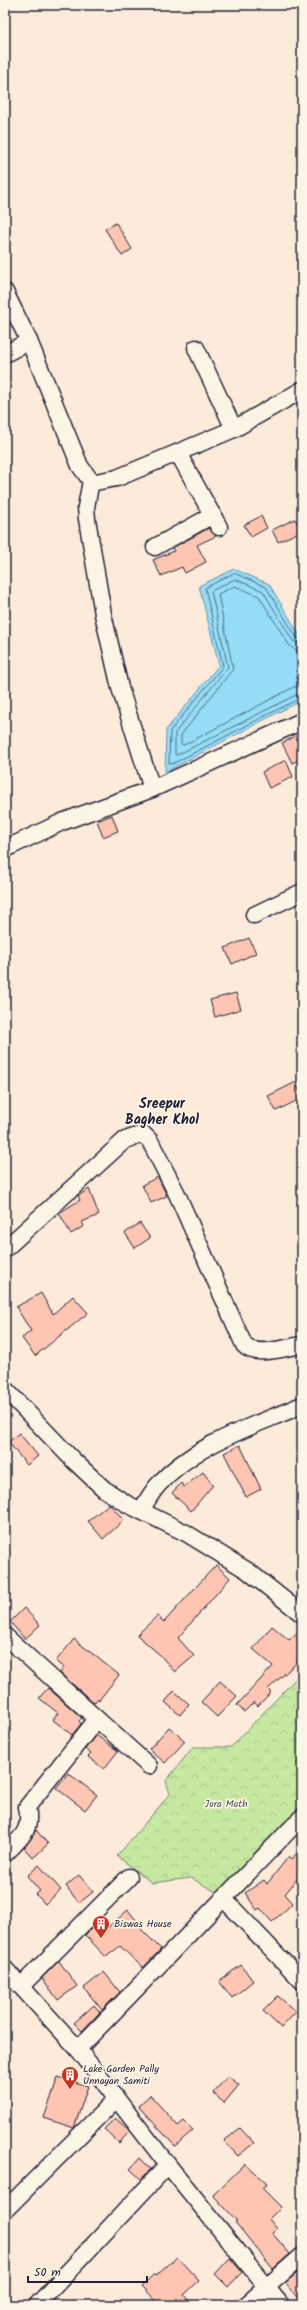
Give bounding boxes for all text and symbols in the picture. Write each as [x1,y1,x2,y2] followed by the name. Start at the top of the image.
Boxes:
[125,1093,199,1131] district label: Sreepur Bagher Khol
[204,1796,248,1812] park label: Jora Math
[91,1914,111,1939] building icon: Biswas House
[114,1916,172,1932] place label: Biswas House
[83,2061,159,2089] place label: Lake Garden Pally Unnayan Samiti
[60,2065,80,2090] building icon: Lake Garden Pally Unnayan Samiti
[28,2258,147,2284] scale bar
[34,2263,61,2282] text: 50 m

